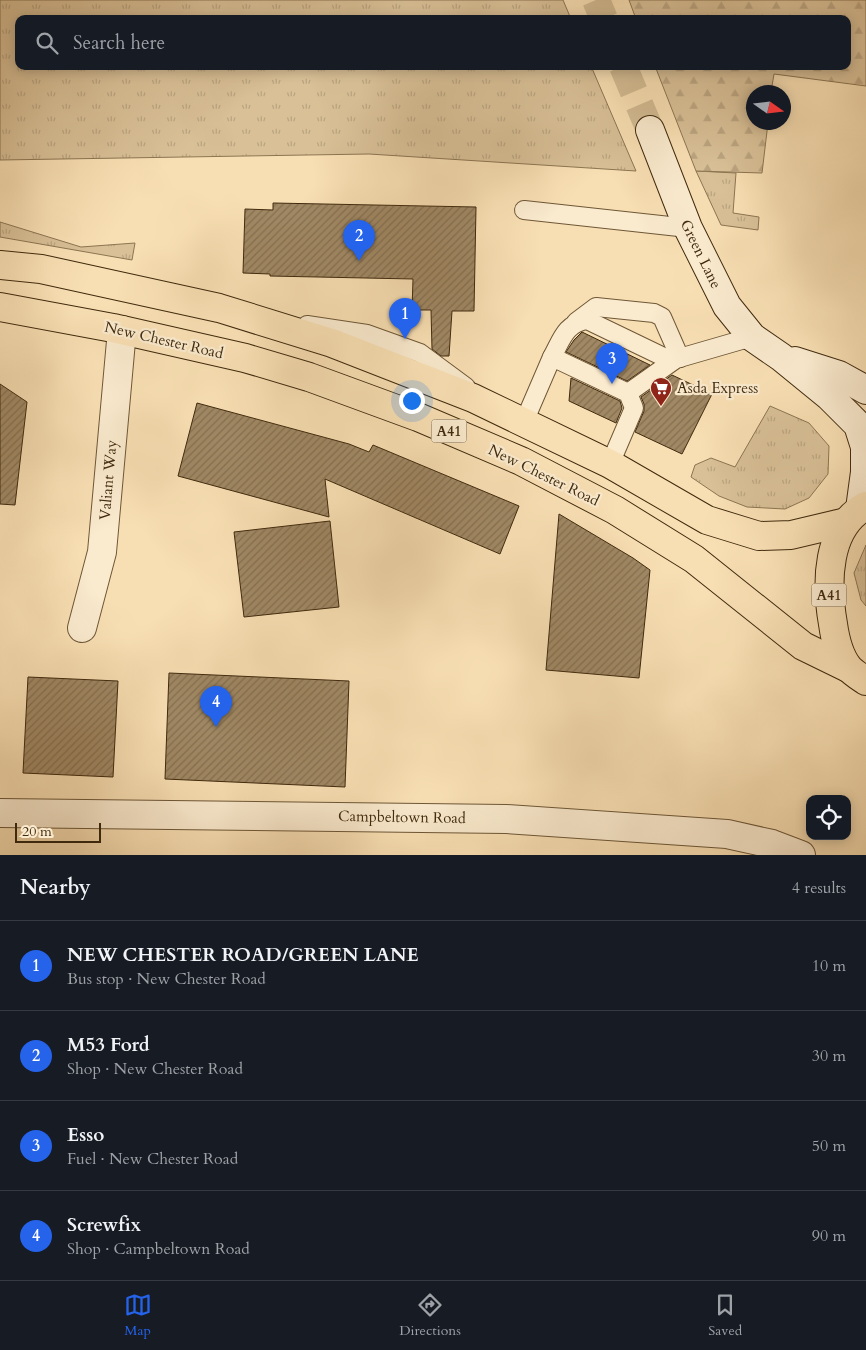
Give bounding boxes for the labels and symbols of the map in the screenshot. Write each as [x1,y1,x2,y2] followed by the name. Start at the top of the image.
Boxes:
[746,85,791,130] north arrow
[676,216,726,292] street label: Green Lane
[343,220,375,261] pin: 2
[389,298,421,339] pin: 1
[103,317,225,363] street label: New Chester Road
[596,343,628,384] pin: 3
[649,376,673,407] supermarket icon: Asda Express
[677,378,758,398] place label: Asda Express
[399,388,425,414] your location
[432,420,466,442] road number: A41
[95,439,121,521] street label: Valiant Way
[485,439,603,511] street label: New Chester Road
[812,584,846,606] road number: A41
[200,686,232,727] pin: 4
[338,806,466,828] street label: Campbeltown Road
[15,820,101,843] scale bar

